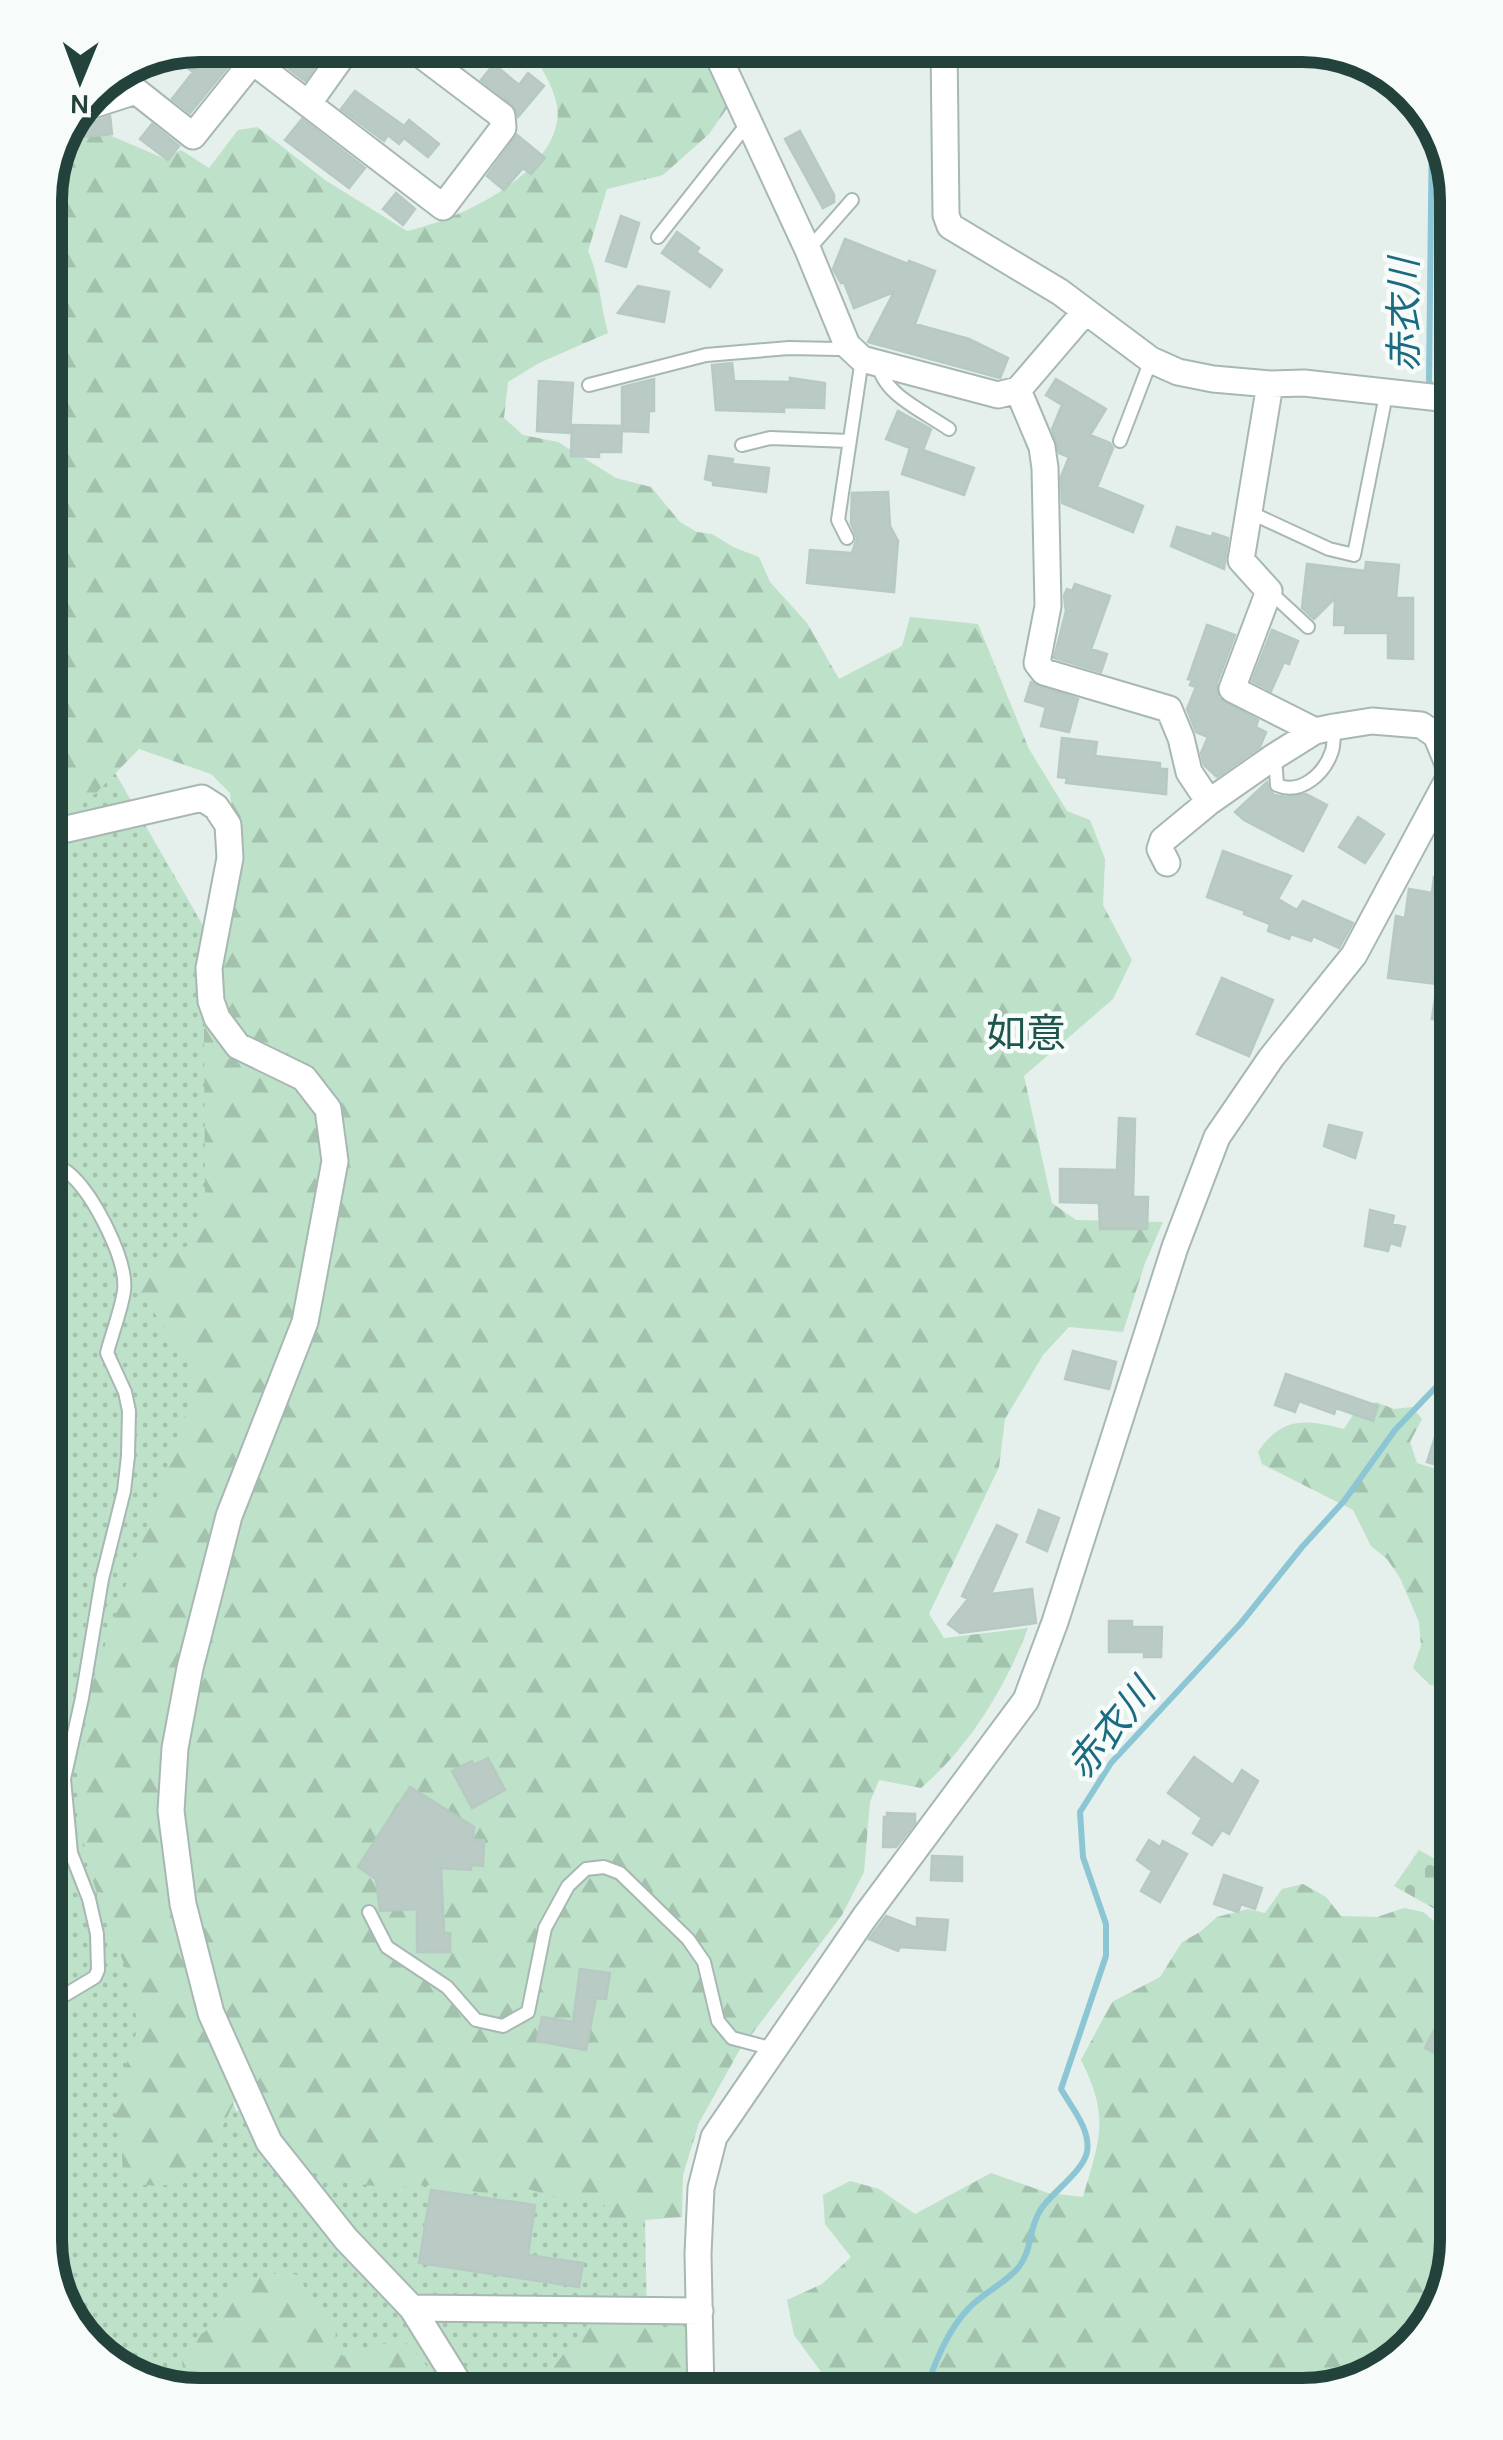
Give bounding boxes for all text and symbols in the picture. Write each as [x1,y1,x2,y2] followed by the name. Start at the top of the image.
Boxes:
[30,30,130,130] north arrow
[69,88,90,121] text: N
[1382,254,1427,372] water label: 赤衣川
[986,1010,1066,1057] district label: 如意
[1058,1667,1167,1787] water label: 赤衣川

